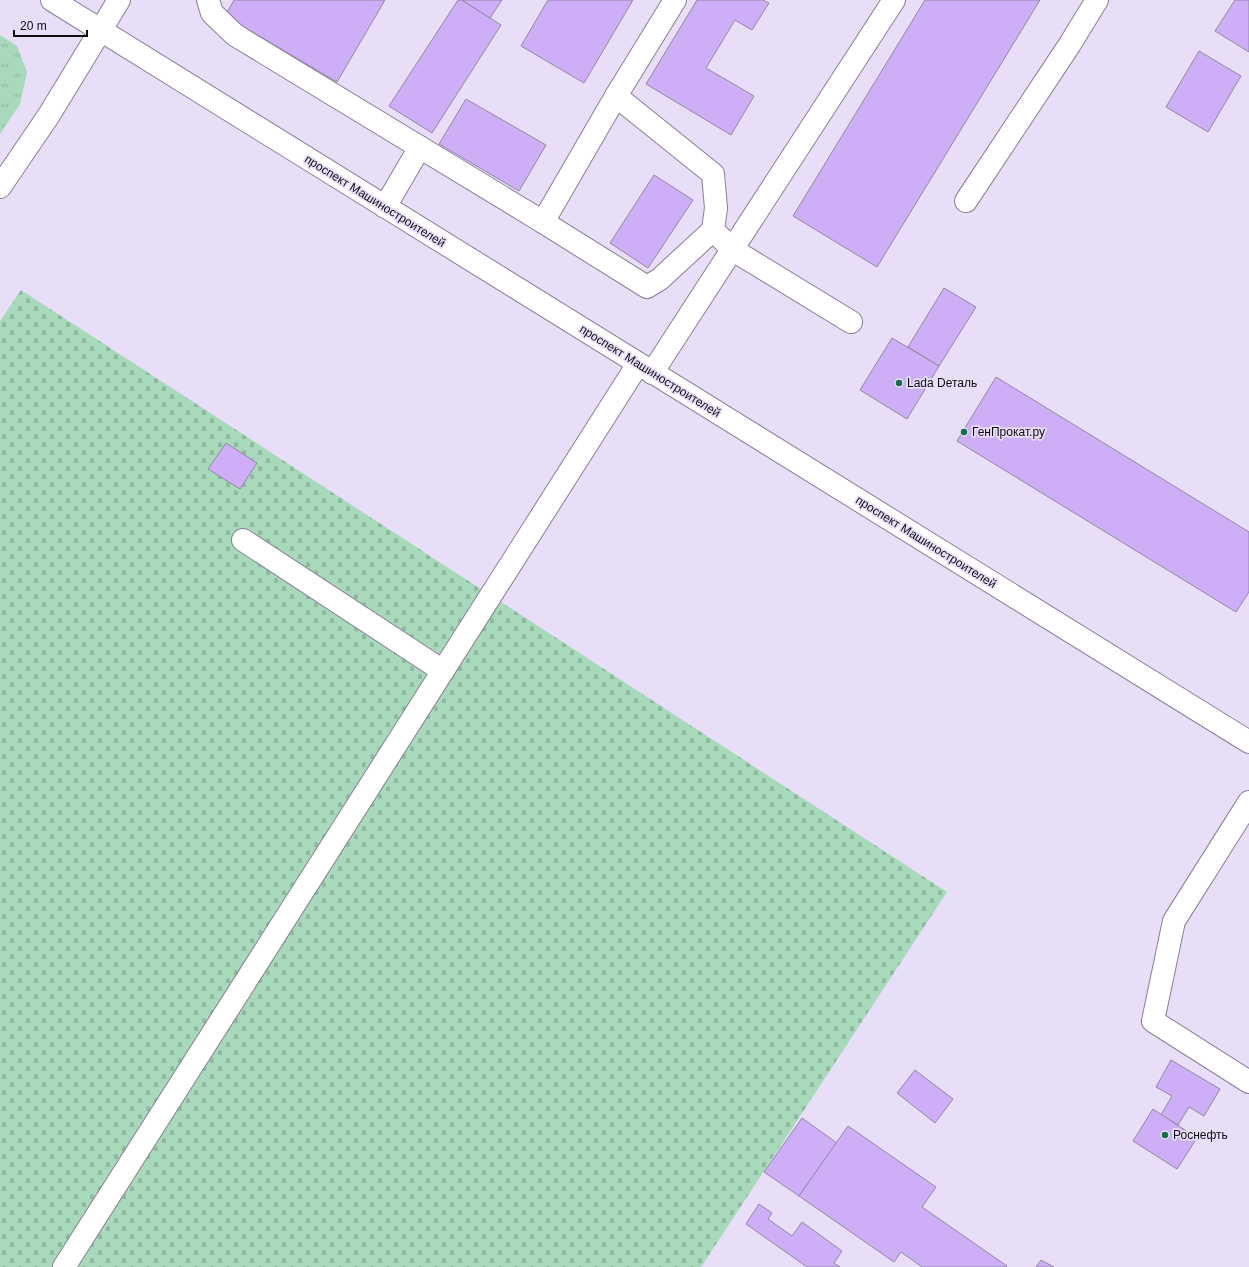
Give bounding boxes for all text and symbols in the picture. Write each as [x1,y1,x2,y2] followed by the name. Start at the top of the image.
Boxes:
[14,12,87,38] scale bar
[20,19,47,33] text: 20 m
[302,152,448,250] street label: проспект Машиностроителей
[577,322,723,420] street label: проспект Машиностроителей
[907,376,977,390] place label: Lada Dеталь
[894,378,904,388] marker: Lada Dеталь
[972,425,1045,439] place label: ГенПрокат.ру
[959,427,969,437] marker: ГенПрокат.ру
[853,493,999,591] street label: проспект Машиностроителей
[1173,1128,1228,1142] place label: Роснефть
[1160,1130,1170,1140] marker: Роснефть

